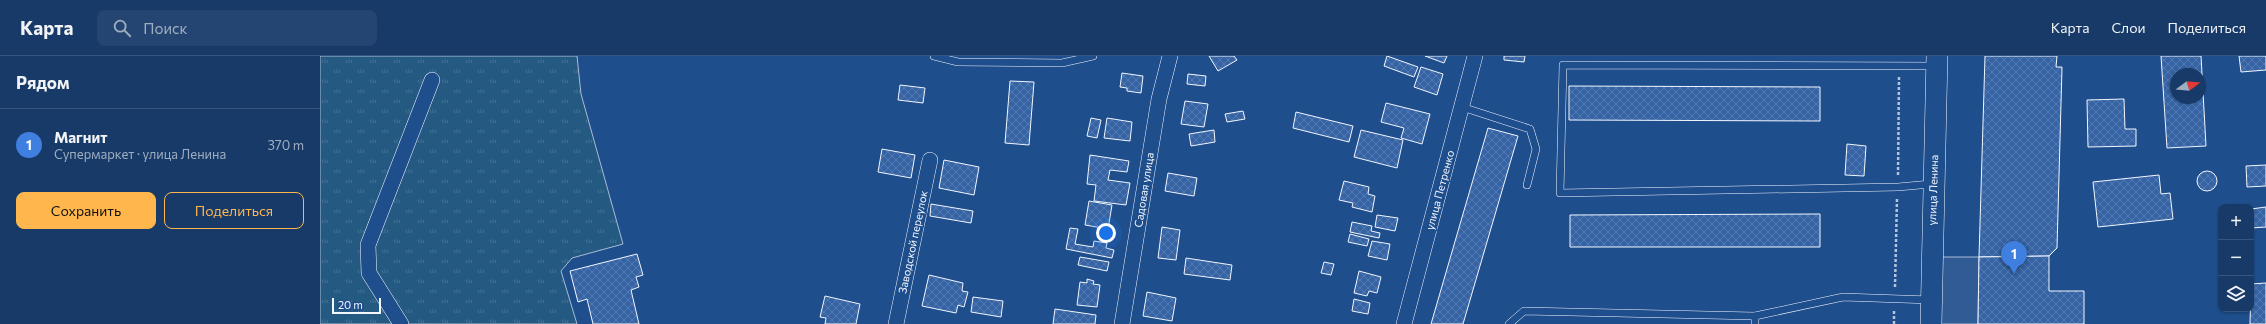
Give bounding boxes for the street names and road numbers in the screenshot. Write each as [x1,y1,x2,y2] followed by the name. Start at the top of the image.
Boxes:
[1423,148,1457,231] street label: улица Петренко
[1131,151,1156,228] street label: Садовая улица
[1925,154,1940,226] street label: улица Ленина
[895,189,930,295] street label: Заводской переулок

